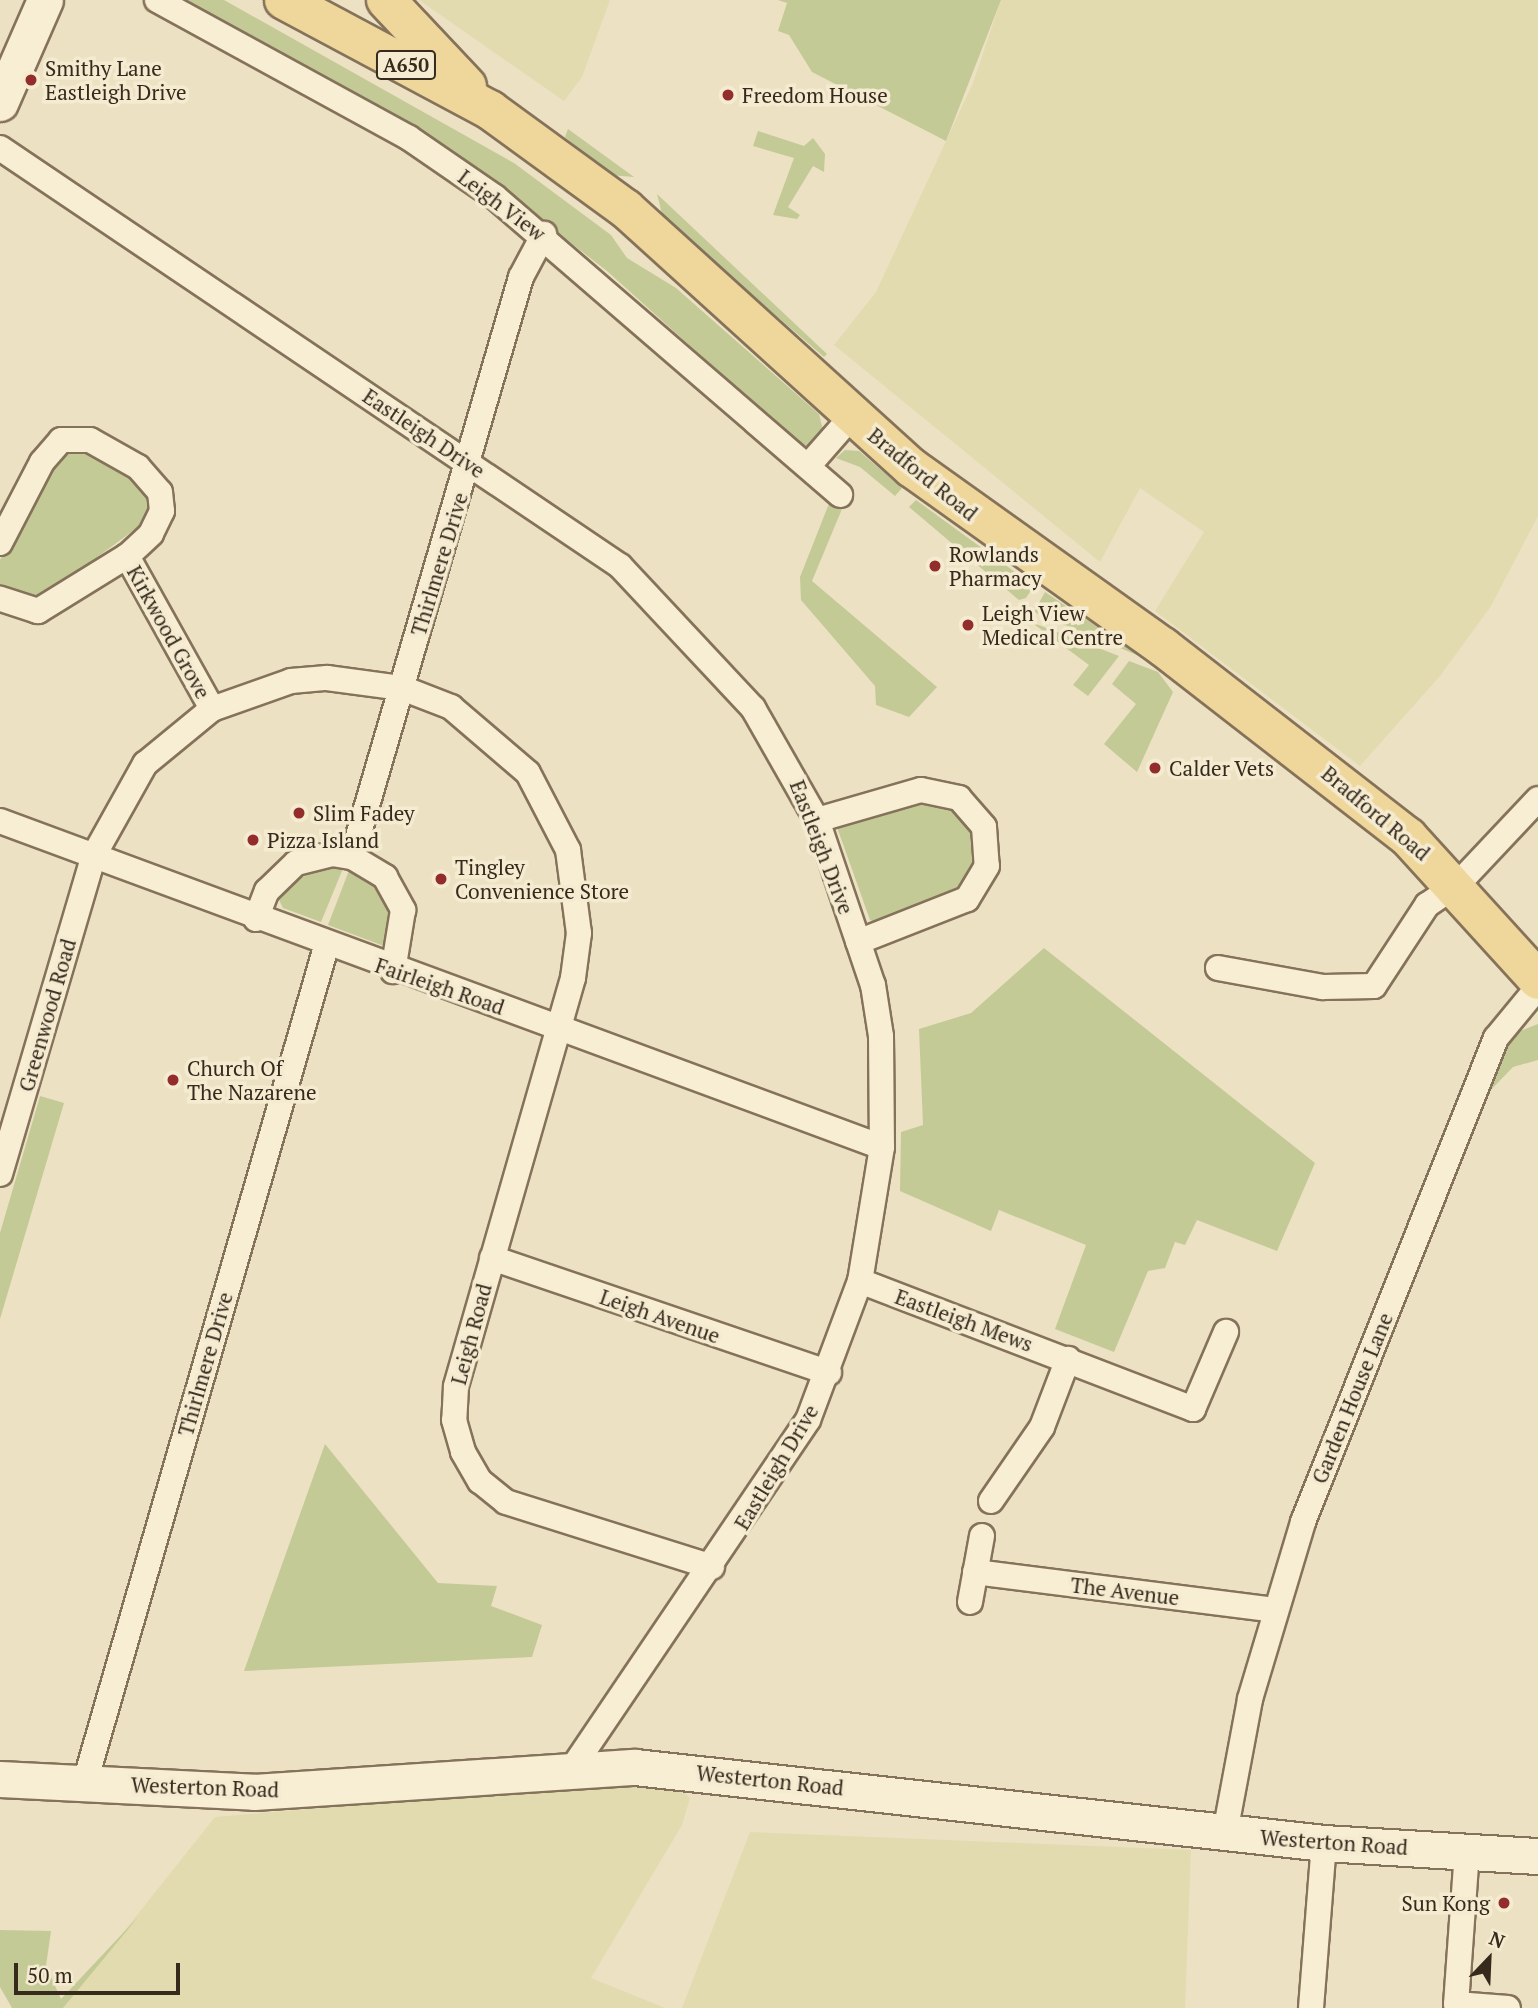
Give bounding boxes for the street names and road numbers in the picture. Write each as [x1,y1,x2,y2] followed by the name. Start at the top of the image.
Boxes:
[374,50,438,80] road number: A650
[453,164,551,246] street label: Leigh View
[358,383,490,483] street label: Eastleigh Drive
[863,422,983,526] street label: Bradford Road
[405,489,473,639] street label: Thirlmere Drive
[122,561,216,703] street label: Kirkwood Grove
[1317,760,1435,866] street label: Bradford Road
[785,776,859,918] street label: Eastleigh Drive
[13,936,81,1094] street label: Greenwood Road
[372,952,508,1020] street label: Fairleigh Road
[445,1281,497,1387] street label: Leigh Road
[892,1283,1036,1357] street label: Eastleigh Mews
[596,1284,724,1348] street label: Leigh Avenue
[172,1289,238,1439] street label: Thirlmere Drive
[1306,1309,1398,1487] street label: Garden House Lane
[729,1400,823,1534] street label: Eastleigh Drive
[1069,1572,1181,1610] street label: The Avenue
[695,1760,845,1800] street label: Westerton Road
[131,1772,279,1802] street label: Westerton Road
[1259,1824,1409,1860] street label: Westerton Road

